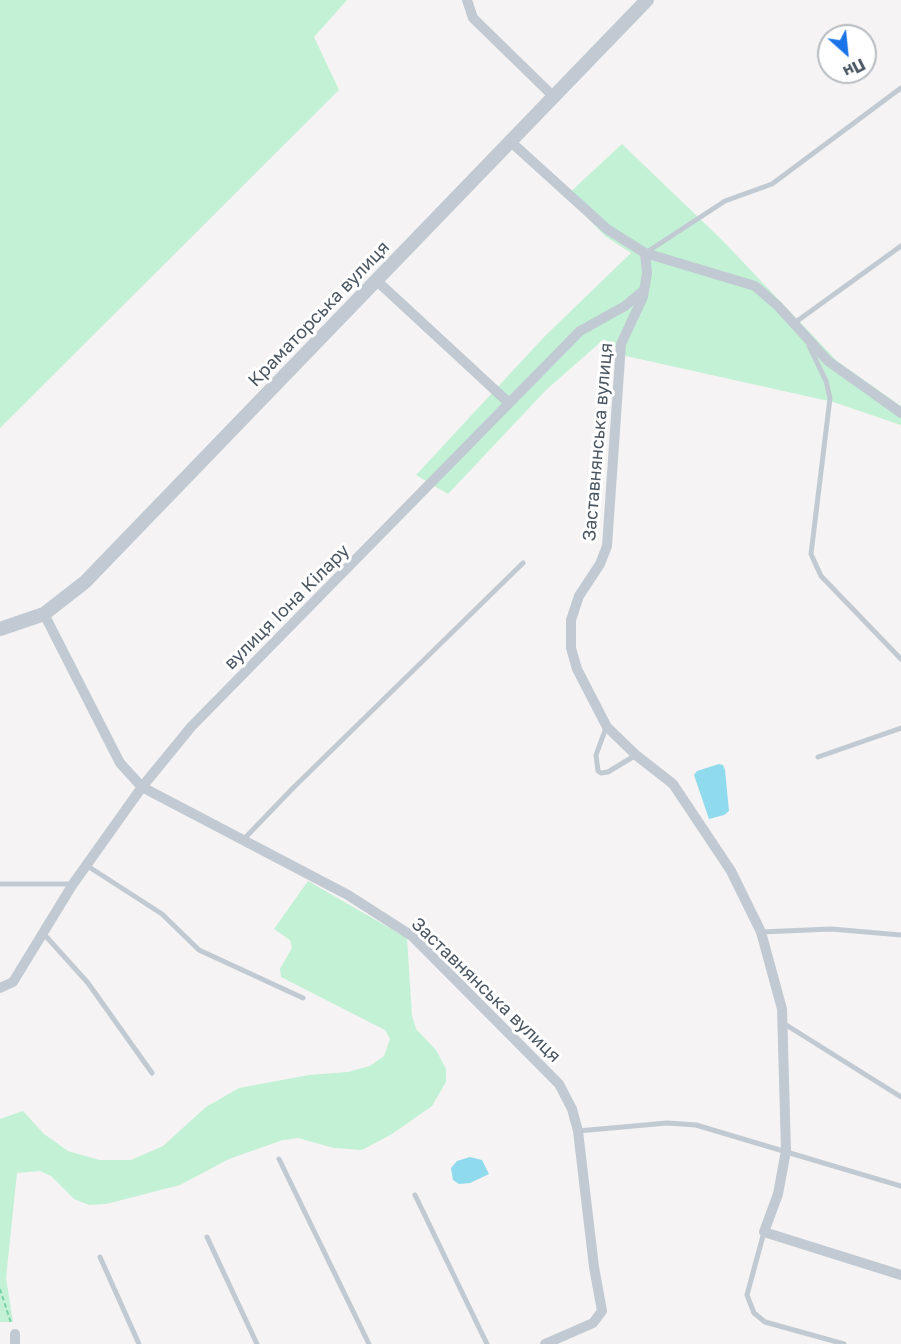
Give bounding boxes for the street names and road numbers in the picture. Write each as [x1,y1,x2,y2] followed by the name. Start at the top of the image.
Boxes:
[244,237,394,391] street label: Краматорська вулиця
[579,342,617,542] street label: Заставнянська вулиця
[220,540,354,674] street label: вулиця Іона Кілару
[407,913,565,1067] street label: Заставнянська вулиця

